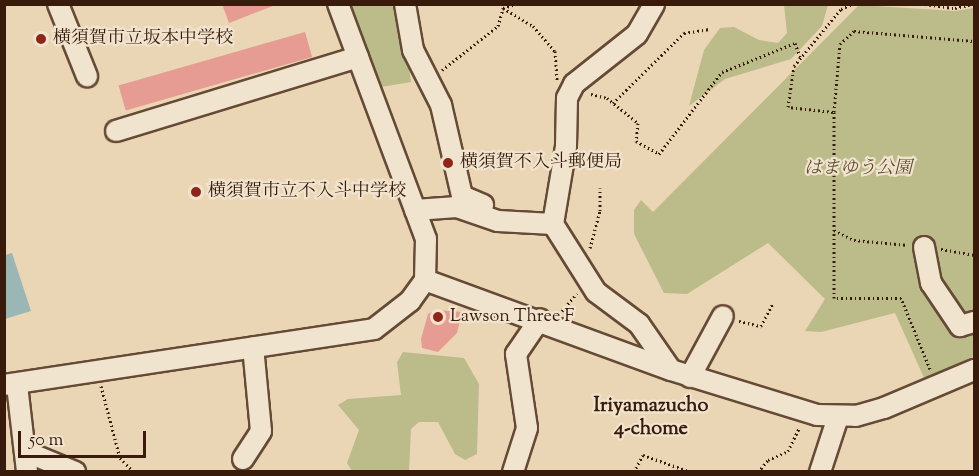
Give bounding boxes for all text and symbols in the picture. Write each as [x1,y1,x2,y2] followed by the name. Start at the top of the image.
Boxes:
[53,28,233,50] place label: 横須賀市立坂本中学校
[34,32,48,46] marker: 横須賀市立坂本中学校
[460,152,622,174] place label: 横須賀不入斗郵便局
[441,156,455,170] marker: 横須賀不入斗郵便局
[804,158,912,180] park label: はまゆう公園
[208,181,406,203] place label: 横須賀市立不入斗中学校
[189,185,203,199] marker: 横須賀市立不入斗中学校
[450,306,574,328] place label: Lawson Three F
[431,310,445,324] marker: Lawson Three F
[593,395,709,442] district label: Iriyamazucho 4-chome
[21,419,148,457] scale bar
[29,428,63,454] text: 50 m

